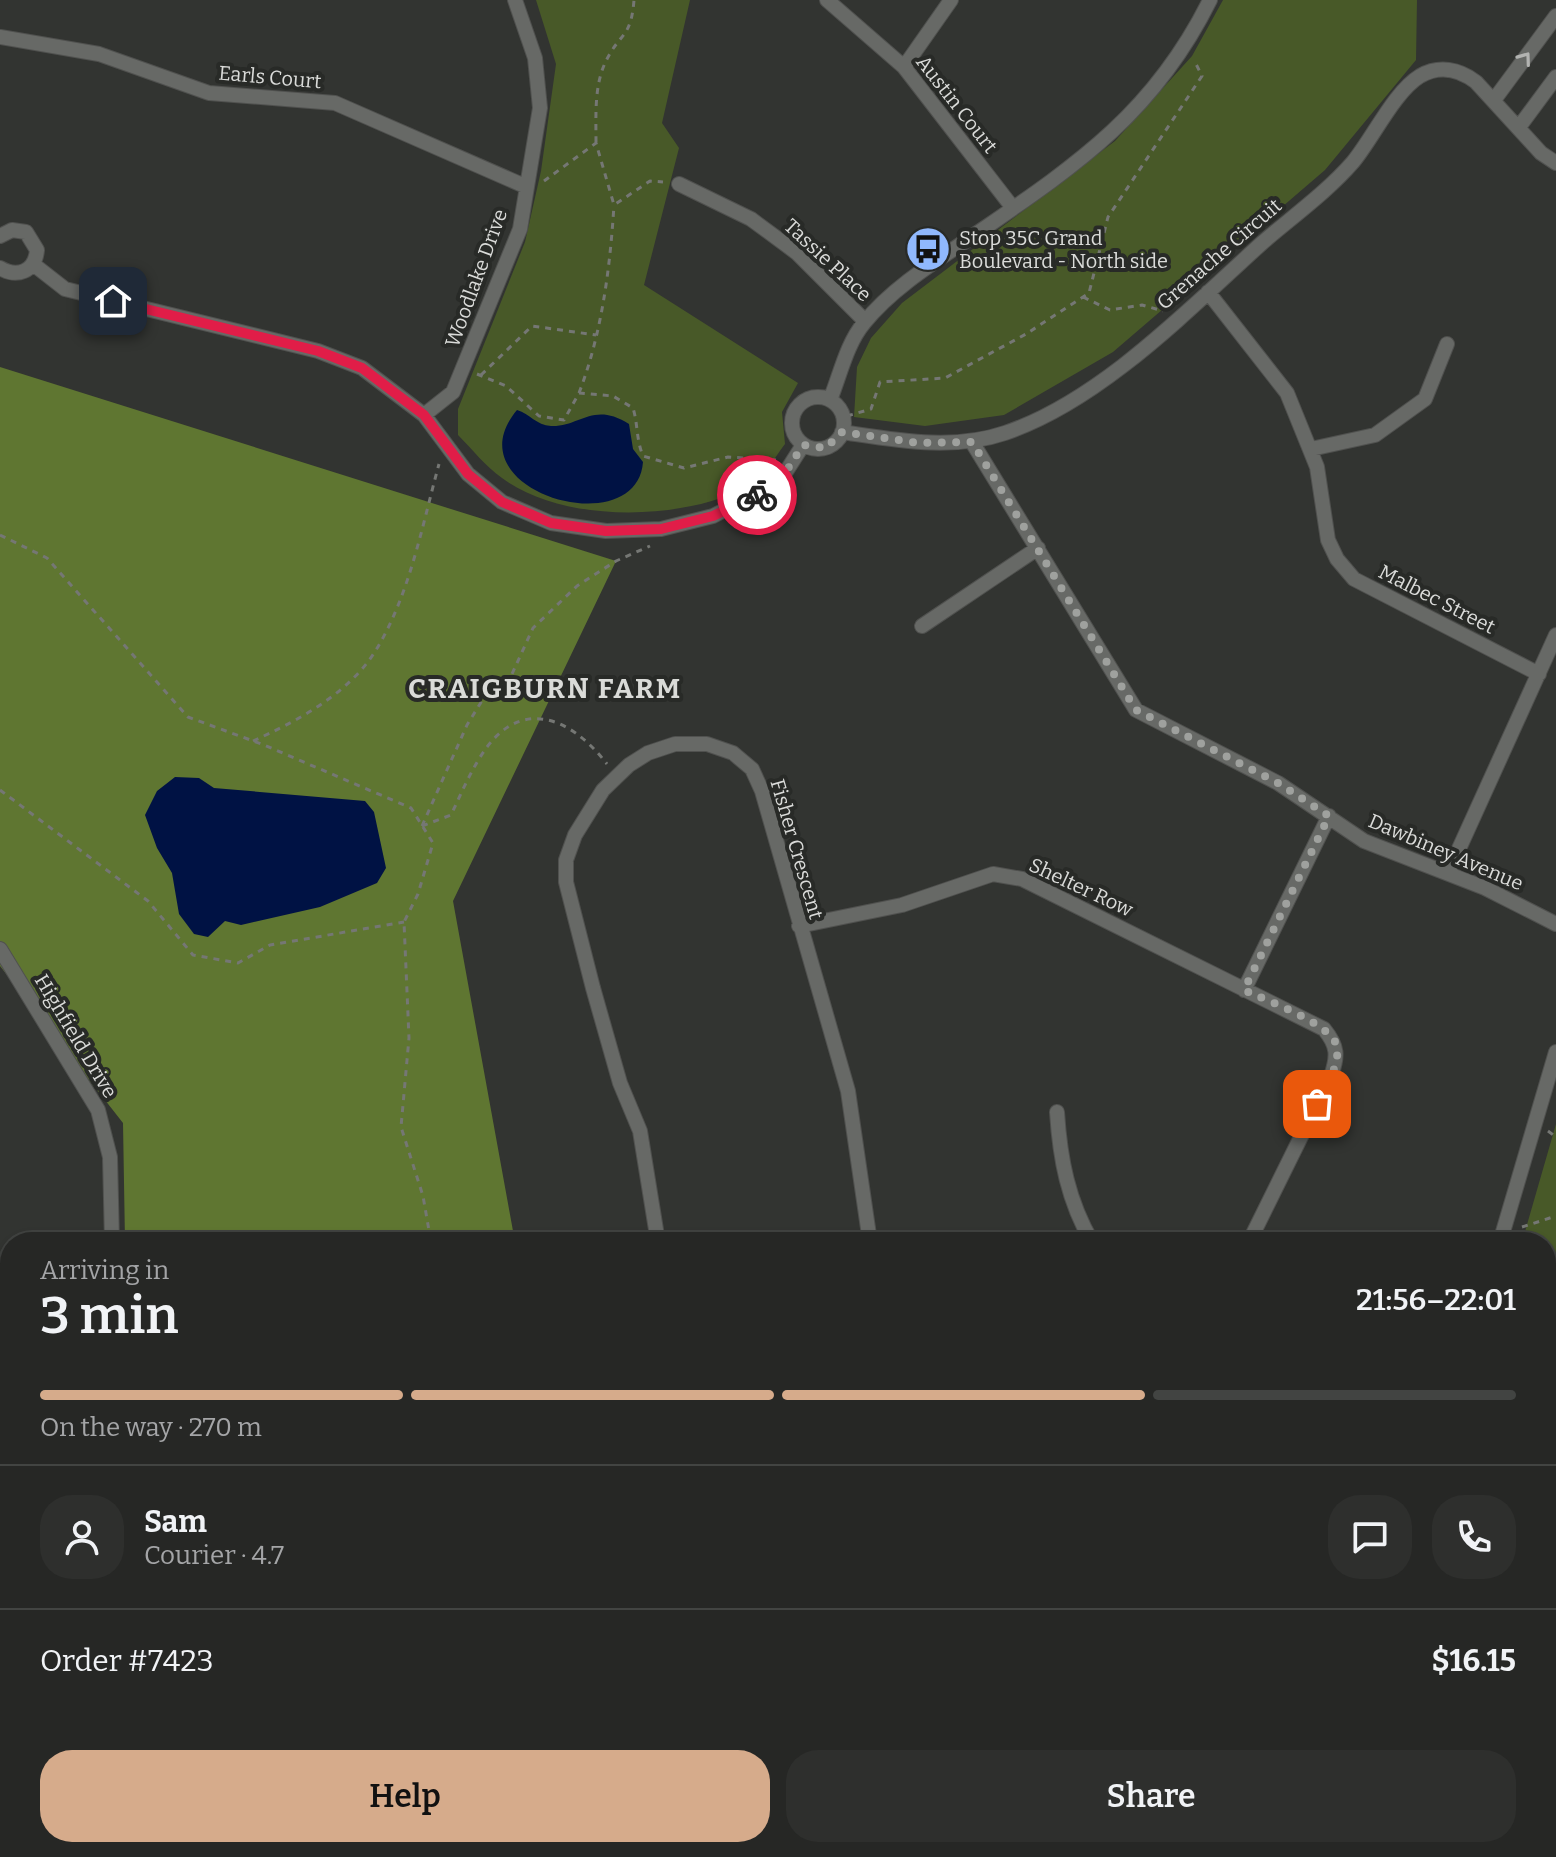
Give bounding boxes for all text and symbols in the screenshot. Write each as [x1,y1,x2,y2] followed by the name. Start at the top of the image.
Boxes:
[911,50,1003,158] street label: Austin Court
[1515,52,1529,67] one-way arrow
[218,61,322,93] street label: Earls Court
[1152,193,1286,315] street label: Grenache Circuit
[440,206,512,350] street label: Woodlake Drive
[779,214,877,306] street label: Tassie Place
[904,225,952,273] bus stop icon: Stop 35C Grand Boulevard - North side
[959,226,1168,273] place label: Stop 35C Grand Boulevard - North side
[79,267,147,335] pin
[91,279,135,323] icon: home
[717,455,797,535] courier
[735,473,779,517] icon: bike
[1375,559,1499,639] street label: Malbec Street
[408,672,682,705] district label: CRAIGBURN FARM
[766,776,828,922] street label: Fisher Crescent
[1365,809,1527,895] street label: Dawbiney Avenue
[1025,853,1138,922] street label: Shelter Row
[30,970,122,1102] street label: Highfield Drive
[1283,1070,1351,1138] pin
[1295,1082,1339,1126] icon: bag
[40,1255,169,1286] text: Arriving in
[1356,1282,1516,1318] text: 21:56–22:01
[40,1284,179,1347] text: 3 min
[40,1412,262,1443] text: On the way · 270 m
[40,1495,124,1579] button: person
[1328,1495,1412,1579] button: chat
[1432,1495,1516,1579] button: phone
[144,1504,207,1540] text: Sam
[144,1540,284,1571] text: Courier · 4.7
[40,1643,214,1679] text: Order #7423
[1431,1643,1516,1679] text: $16.15
[40,1750,770,1842] button: Help
[786,1750,1516,1842] button: Share

